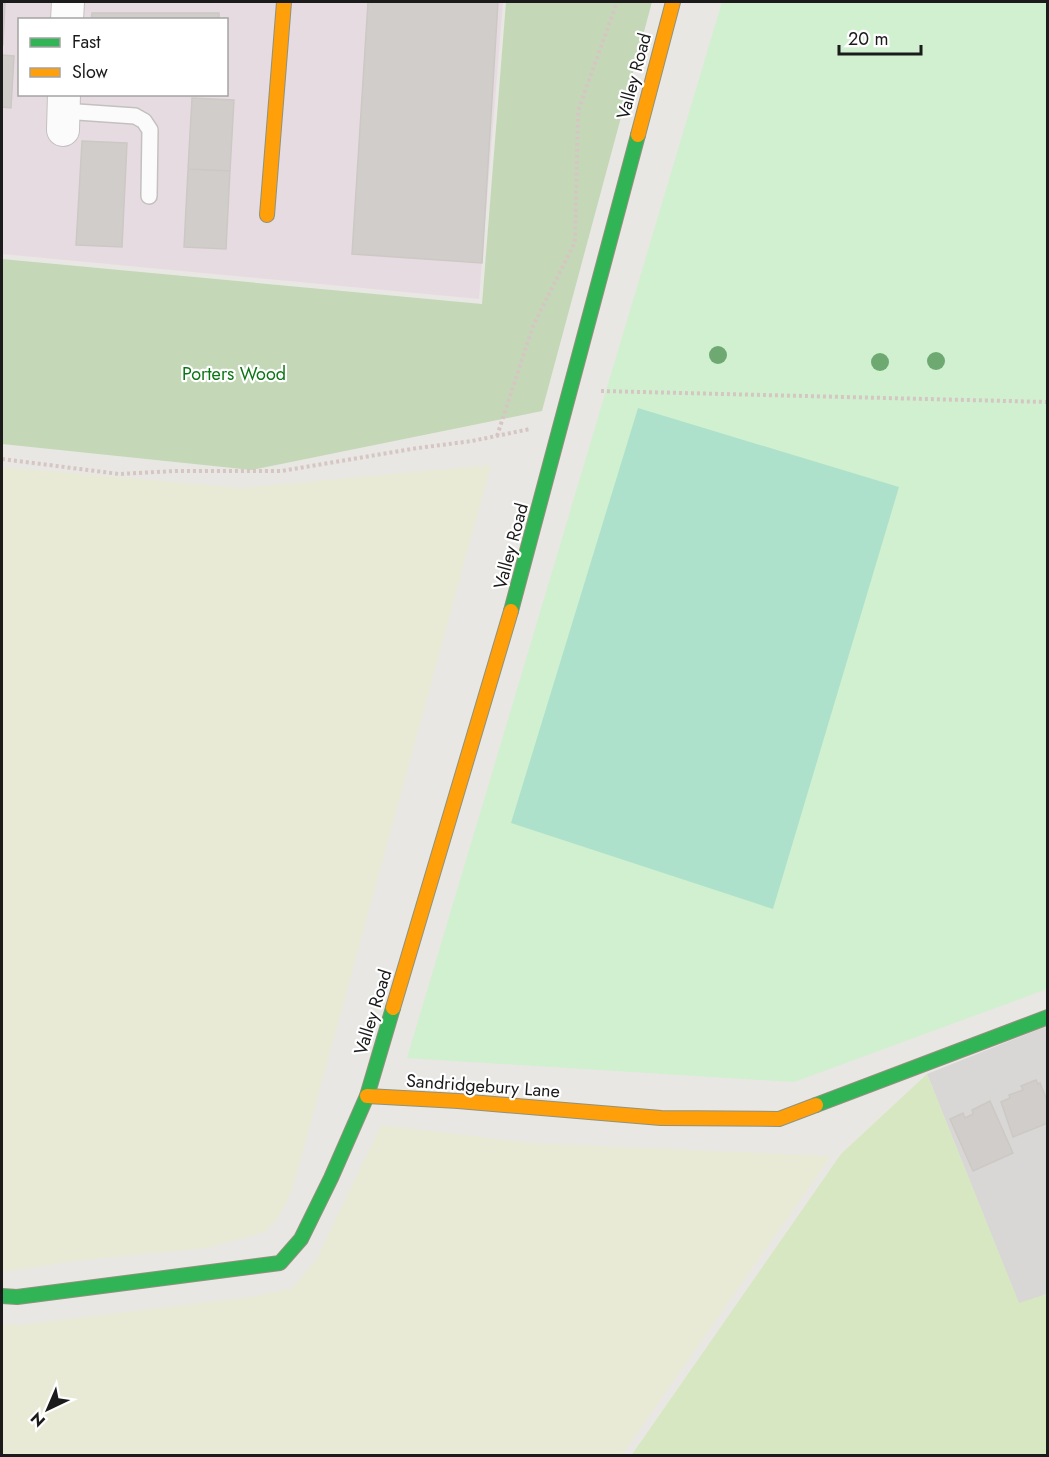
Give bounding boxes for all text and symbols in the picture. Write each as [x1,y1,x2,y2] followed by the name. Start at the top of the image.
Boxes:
[18,18,228,96] legend
[839,18,922,56] scale bar
[848,26,888,52] text: 20 m
[72,29,101,55] text: Fast
[610,30,658,122] street label: Valley Road
[72,59,109,85] text: Slow
[182,361,286,387] park label: Porters Wood
[487,500,535,592] street label: Valley Road
[348,966,398,1058] street label: Valley Road
[405,1068,561,1104] street label: Sandridgebury Lane
[18,1379,78,1439] north arrow
[25,1407,50,1432] text: N

